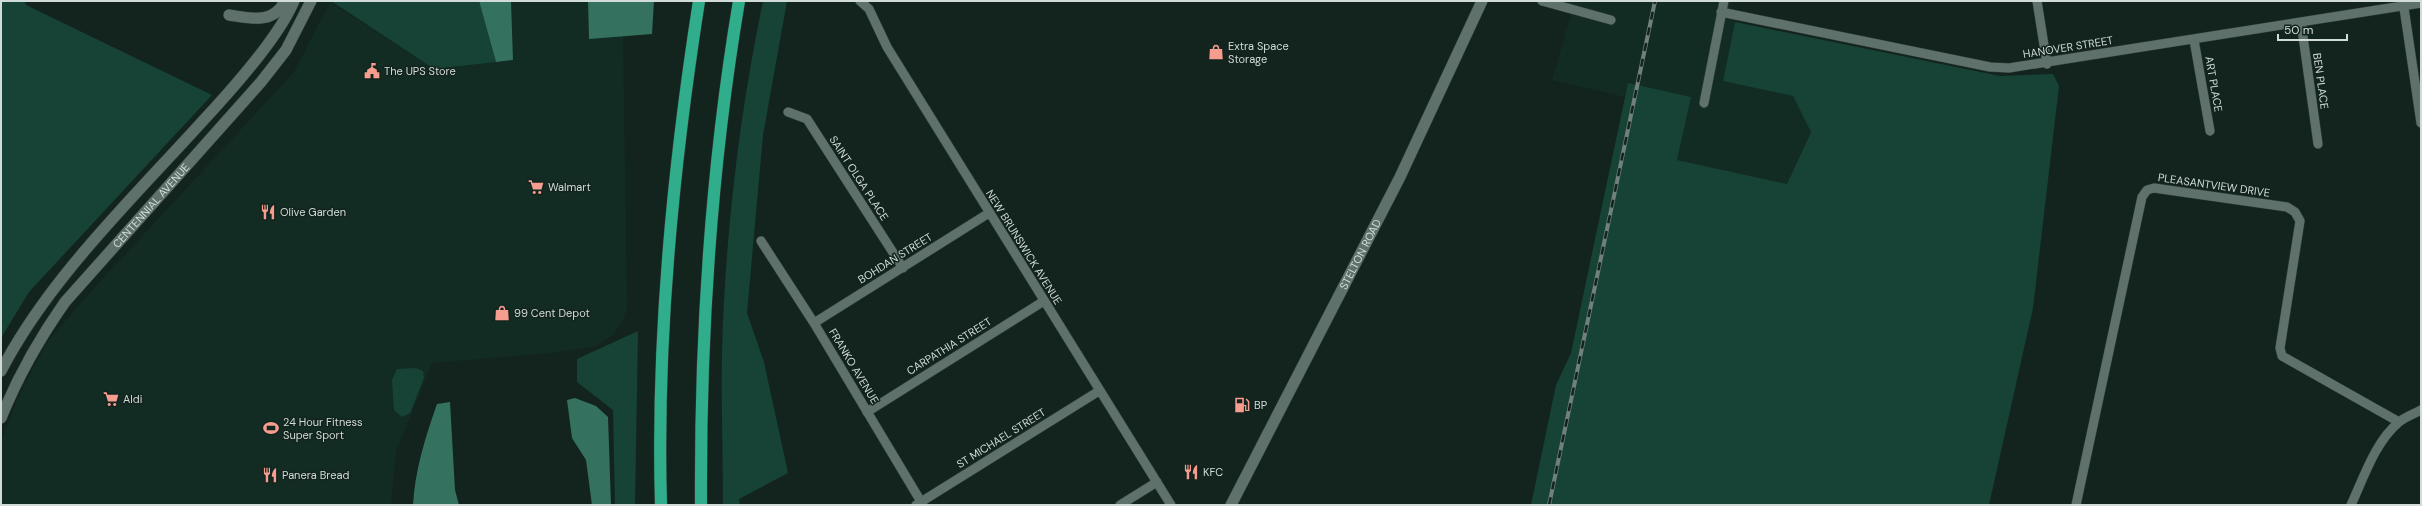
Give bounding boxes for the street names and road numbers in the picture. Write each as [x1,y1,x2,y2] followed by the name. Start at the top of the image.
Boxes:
[2022,33,2114,61] street label: HANOVER STREET
[2310,52,2332,110] street label: BEN PLACE
[2202,55,2226,113] street label: ART PLACE
[826,133,892,223] street label: SAINT OLGA PLACE
[110,160,192,251] street label: CENTENNIAL AVENUE
[2157,170,2271,200] street label: PLEASANTVIEW DRIVE
[983,187,1065,307] street label: NEW BRUNSWICK AVENUE
[1336,216,1384,292] street label: STELTON ROAD
[855,230,935,286] street label: BOHDAN STREET
[904,314,994,378] street label: CARPATHIA STREET
[826,326,882,406] street label: FRANKO AVENUE
[954,405,1048,471] street label: ST MICHAEL STREET

